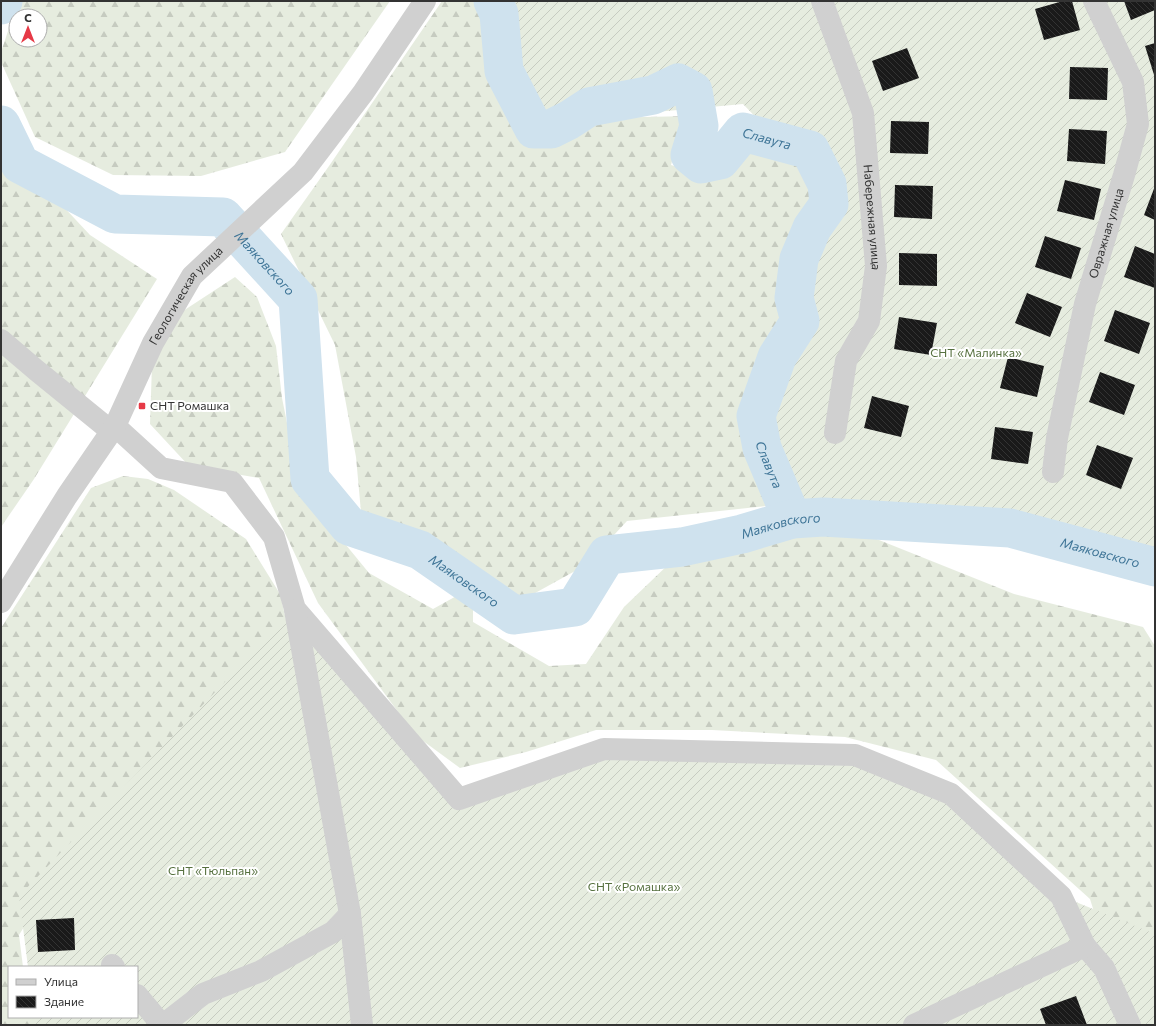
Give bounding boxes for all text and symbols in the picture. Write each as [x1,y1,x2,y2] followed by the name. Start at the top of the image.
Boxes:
[8,8,48,48] north arrow
[24,11,32,24] text: С
[741,124,793,153] water label: Славута
[861,164,884,271] street label: Набережная улица
[1085,186,1126,280] street label: Овражная улица
[232,227,299,299] water label: Маяковского
[145,243,225,347] street label: Геологическая улица
[930,345,1022,359] park label: СНТ «Малинка»
[150,398,229,412] place label: СНТ Ромашка
[137,401,147,411] marker: СНТ Ромашка
[753,440,786,491] water label: Славута
[739,509,821,542] water label: Маяковского
[1059,534,1142,571] water label: Маяковского
[426,551,502,610] water label: Маяковского
[168,863,258,877] park label: СНТ «Тюльпан»
[588,879,681,893] park label: СНТ «Ромашка»
[8,966,138,1018] legend
[44,974,78,988] text: Улица
[44,994,84,1008] text: Здание

